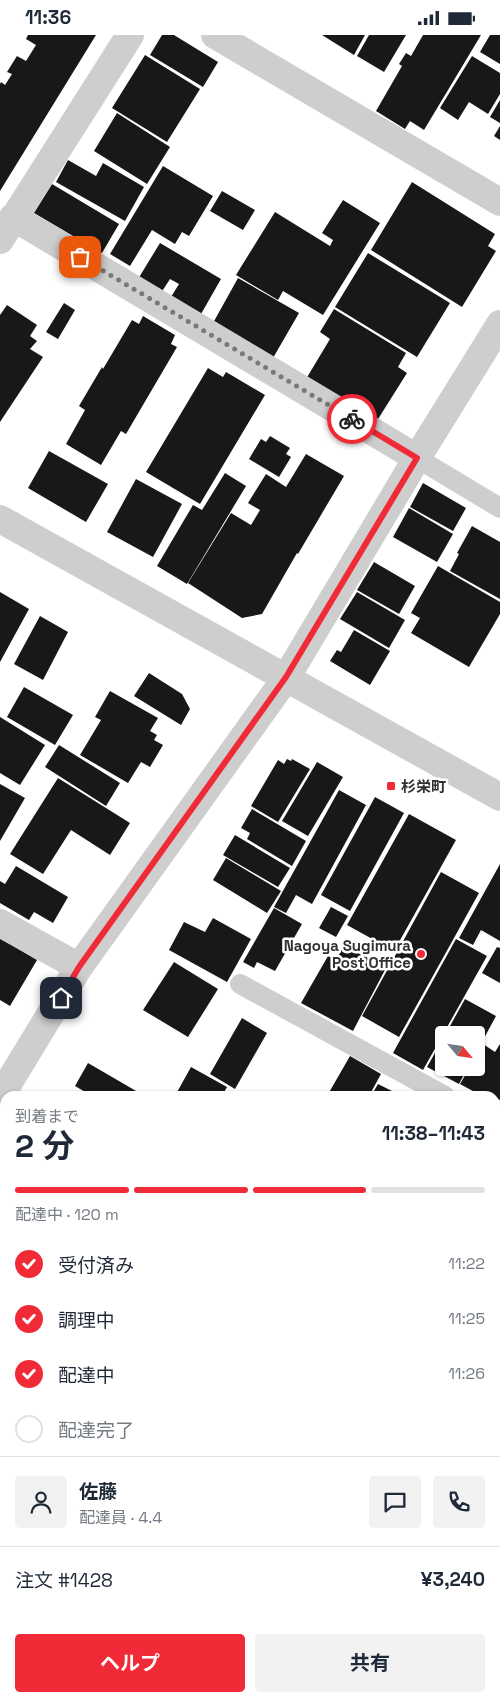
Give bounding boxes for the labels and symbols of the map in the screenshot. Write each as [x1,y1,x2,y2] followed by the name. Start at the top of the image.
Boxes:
[59,236,101,278] pin
[327,394,377,444] courier
[401,777,446,796] place label: 杉栄町
[385,780,397,792] marker: 杉栄町
[284,936,411,972] place label: Nagoya Sugimura Post Office
[415,948,427,960] marker: Nagoya Sugimura Post Office
[40,977,82,1019] pin
[435,1026,485,1076] north arrow

